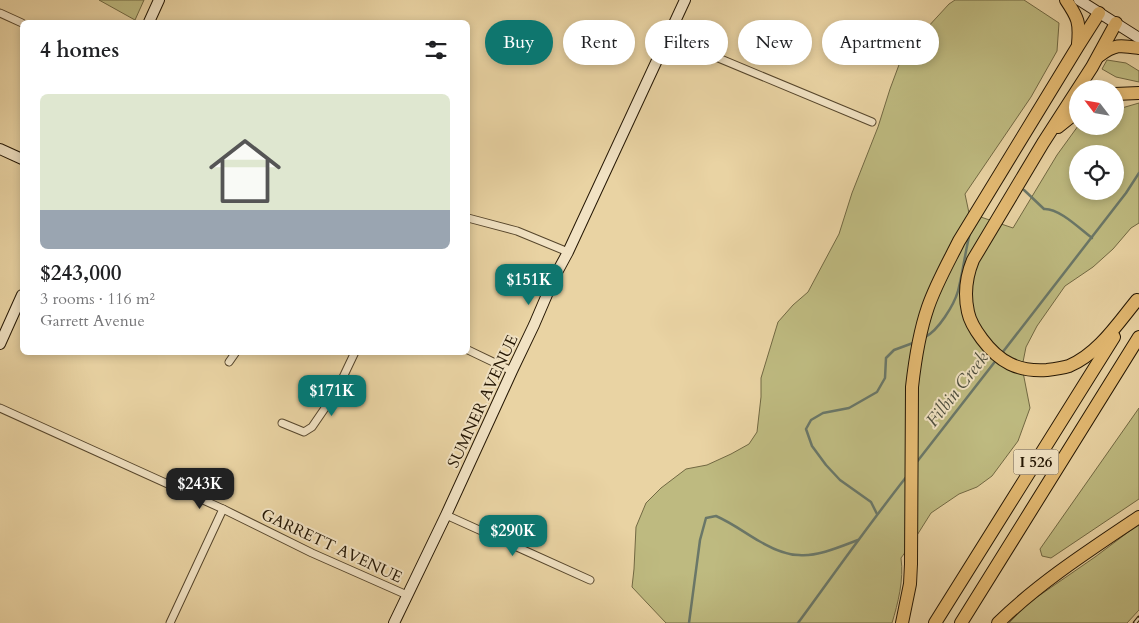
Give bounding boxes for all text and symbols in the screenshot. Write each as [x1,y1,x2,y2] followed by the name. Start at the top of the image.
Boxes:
[485,20,553,65] chip: Buy
[563,20,635,65] chip: Rent
[645,20,728,65] chip: Filters
[738,20,812,65] chip: New
[822,20,939,65] chip: Apartment
[40,36,119,65] text: 4 homes
[422,36,450,64] icon: filters
[1069,80,1124,135] north arrow
[1069,80,1124,200] map controls
[200,126,290,216] icon: home
[1069,145,1124,200] button: locate
[40,259,121,288] text: $243,000
[494,264,564,306] pin: $151K
[506,269,552,291] text: $151K
[40,288,155,310] text: 3 rooms · 116 m²
[40,310,145,332] text: Garrett Avenue
[442,331,523,472] street label: SUMNER AVENUE
[920,347,995,432] water label: Filbin Creek
[297,374,367,417] pin: $171K
[309,380,355,402] text: $171K
[1014,450,1058,474] road number: I 526
[165,468,235,510] pin: $243K
[177,473,223,495] text: $243K
[257,504,406,588] street label: GARRETT AVENUE
[478,514,548,557] pin: $290K
[490,520,536,542] text: $290K

